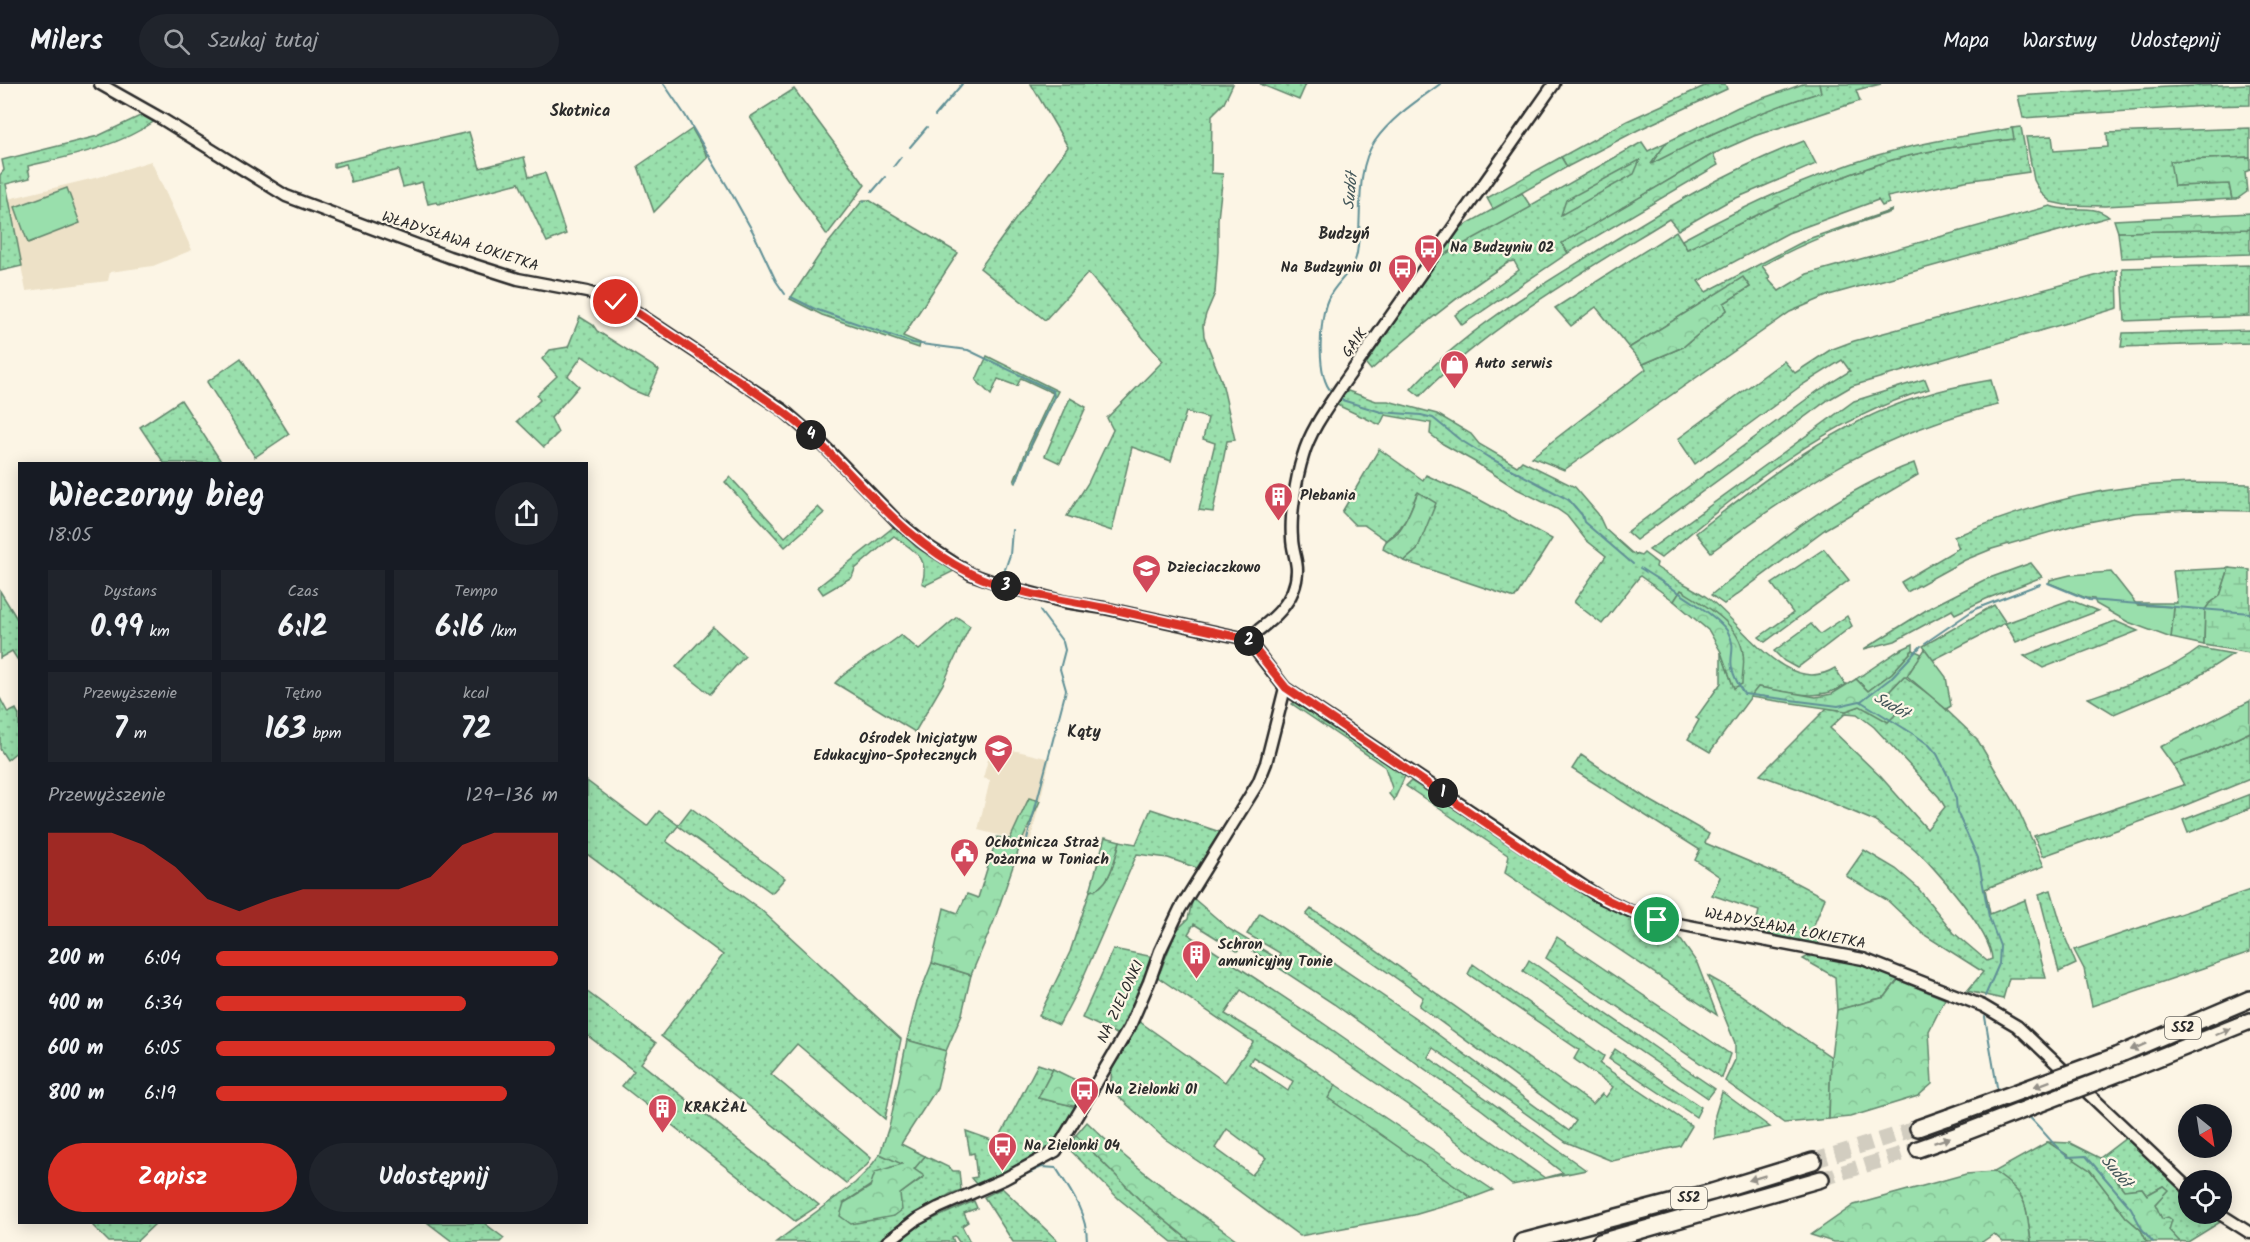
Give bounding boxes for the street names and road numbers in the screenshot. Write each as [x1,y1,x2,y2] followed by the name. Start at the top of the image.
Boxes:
[378,205,542,279] street label: WŁADYSŁAWA ŁOKIETKA
[1336,323,1374,363] street label: GAIK
[1702,902,1868,956] street label: WŁADYSŁAWA ŁOKIETKA
[1091,956,1151,1047] street label: NA ZIELONKI
[2165,1017,2201,1039] road number: S52
[1671,1187,1707,1209] road number: S52

